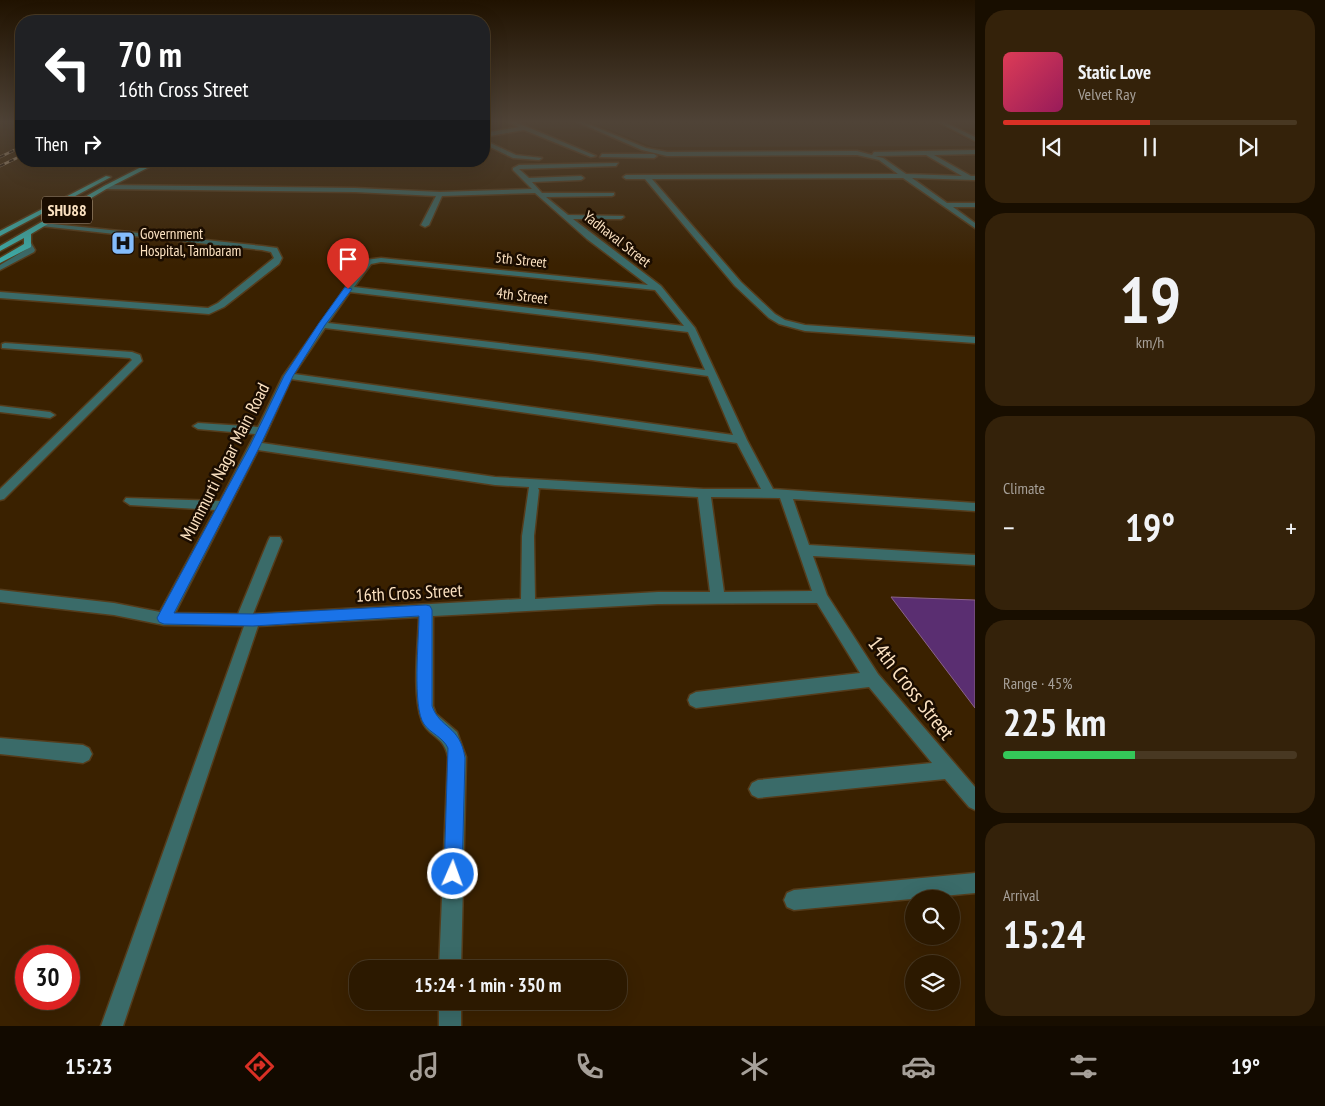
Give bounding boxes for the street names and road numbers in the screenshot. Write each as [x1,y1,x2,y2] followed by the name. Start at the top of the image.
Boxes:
[42,196,92,224] road number: SHU88
[580,206,655,271] street label: Yadhaval Street
[494,247,548,272] street label: 5th Street
[495,283,549,308] street label: 4th Street
[175,379,274,545] street label: Mummurti Nagar Main Road
[355,578,463,607] street label: 16th Cross Street
[862,630,961,745] street label: 14th Cross Street

